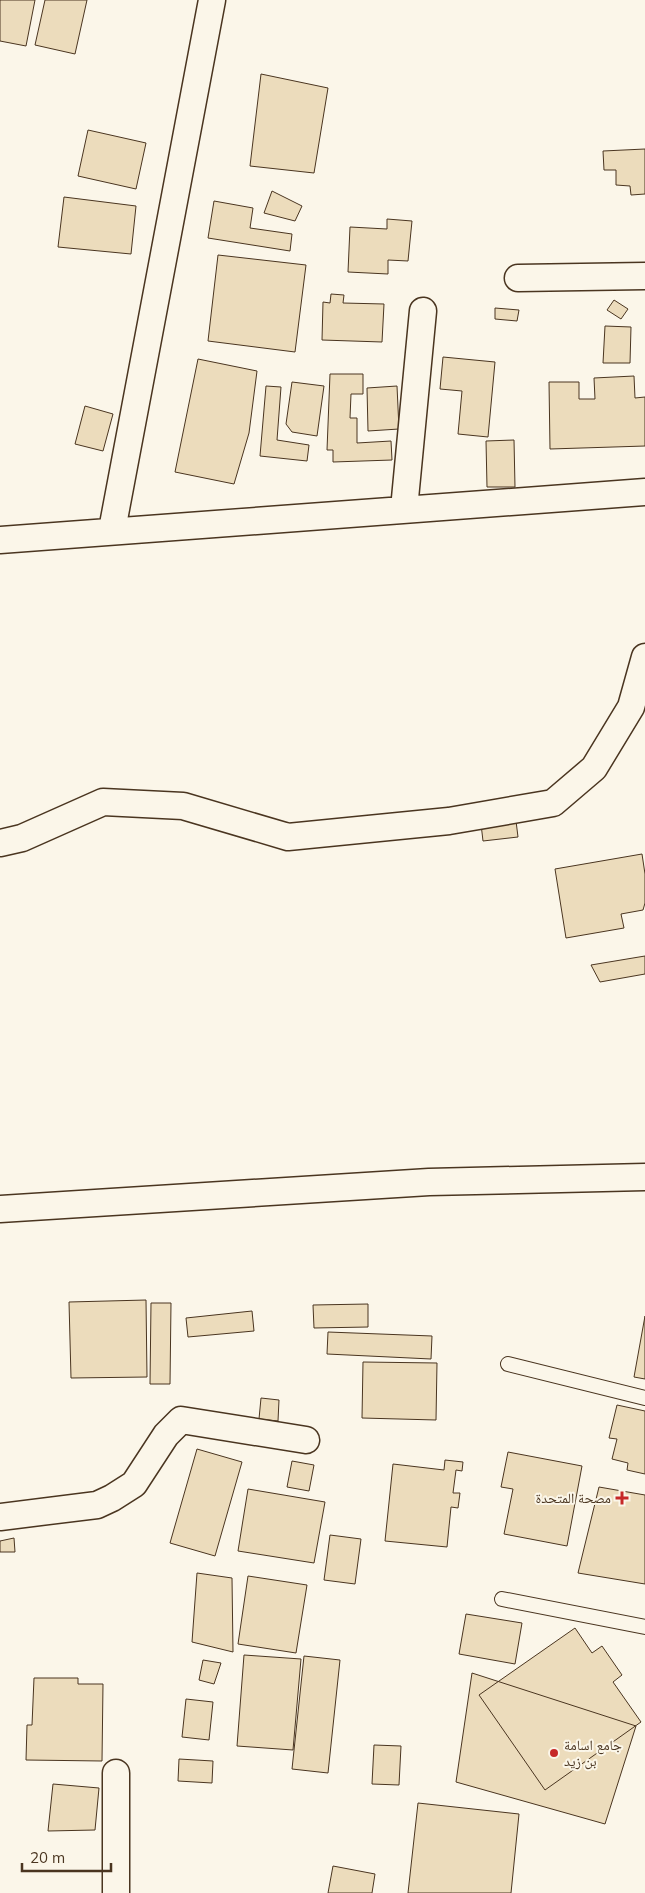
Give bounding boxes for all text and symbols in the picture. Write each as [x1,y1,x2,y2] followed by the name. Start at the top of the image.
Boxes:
[536,1489,611,1507] place label: مصحة المتحدة
[615,1491,629,1505] marker: مصحة المتحدة
[564,1736,622,1770] place label: جامع اسامة بن زيد
[548,1747,560,1759] marker: جامع اسامة بن زيد
[22,1840,111,1872] scale bar
[30,1848,65,1867] text: 20 m

